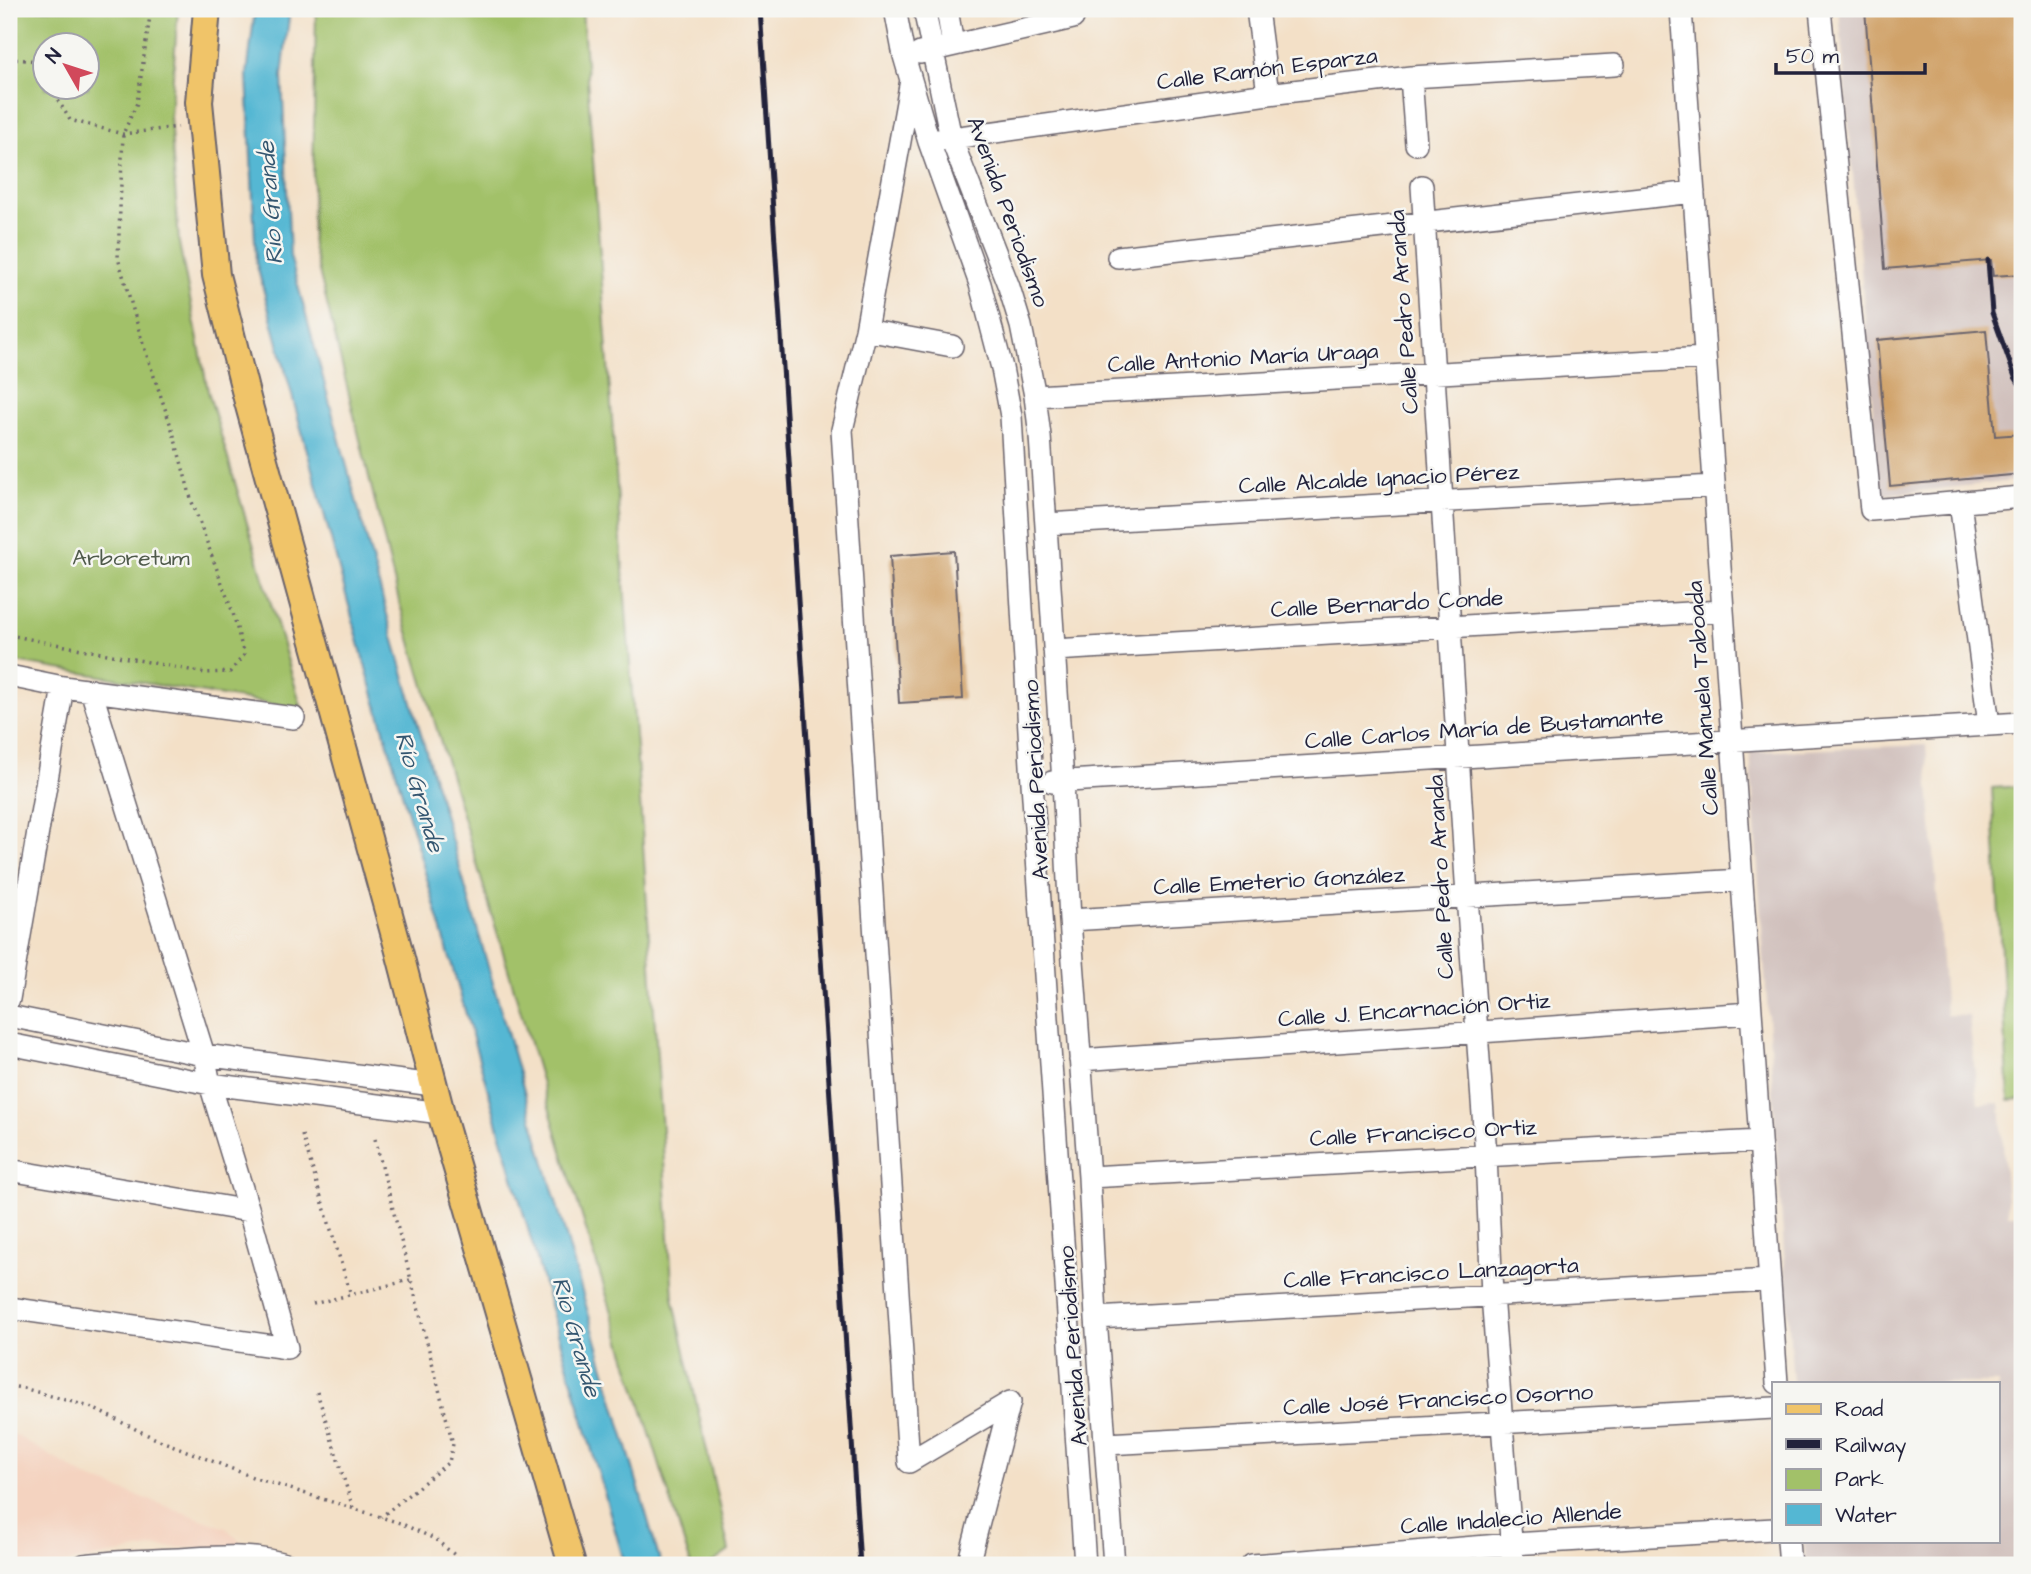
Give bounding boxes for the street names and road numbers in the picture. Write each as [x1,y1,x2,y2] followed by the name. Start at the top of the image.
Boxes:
[1155,40,1379,98] street label: Calle Ramón Esparza
[959,112,1057,312] street label: Avenida Periodismo
[1381,208,1427,415] street label: Calle Pedro Aranda
[1107,335,1380,382] street label: Calle Antonio María Uraga
[1238,456,1521,503] street label: Calle Alcalde Ignacio Pérez
[1679,579,1727,816] street label: Calle Manuela Taboada
[1270,582,1504,626] street label: Calle Bernardo Conde
[1015,679,1057,881] street label: Avenida Periodismo
[1304,700,1664,758] street label: Calle Carlos María de Bustamante
[1420,774,1462,980] street label: Calle Pedro Aranda
[1152,858,1406,904] street label: Calle Emeterio González
[1277,984,1552,1035] street label: Calle J. Encarnación Ortiz
[1309,1111,1538,1155] street label: Calle Francisco Ortiz
[1050,1245,1096,1447] street label: Avenida Periodismo
[1283,1249,1580,1298] street label: Calle Francisco Lanzagorta
[1282,1376,1594,1424] street label: Calle José Francisco Osorno
[1399,1495,1623,1543] street label: Calle Indalecio Allende

